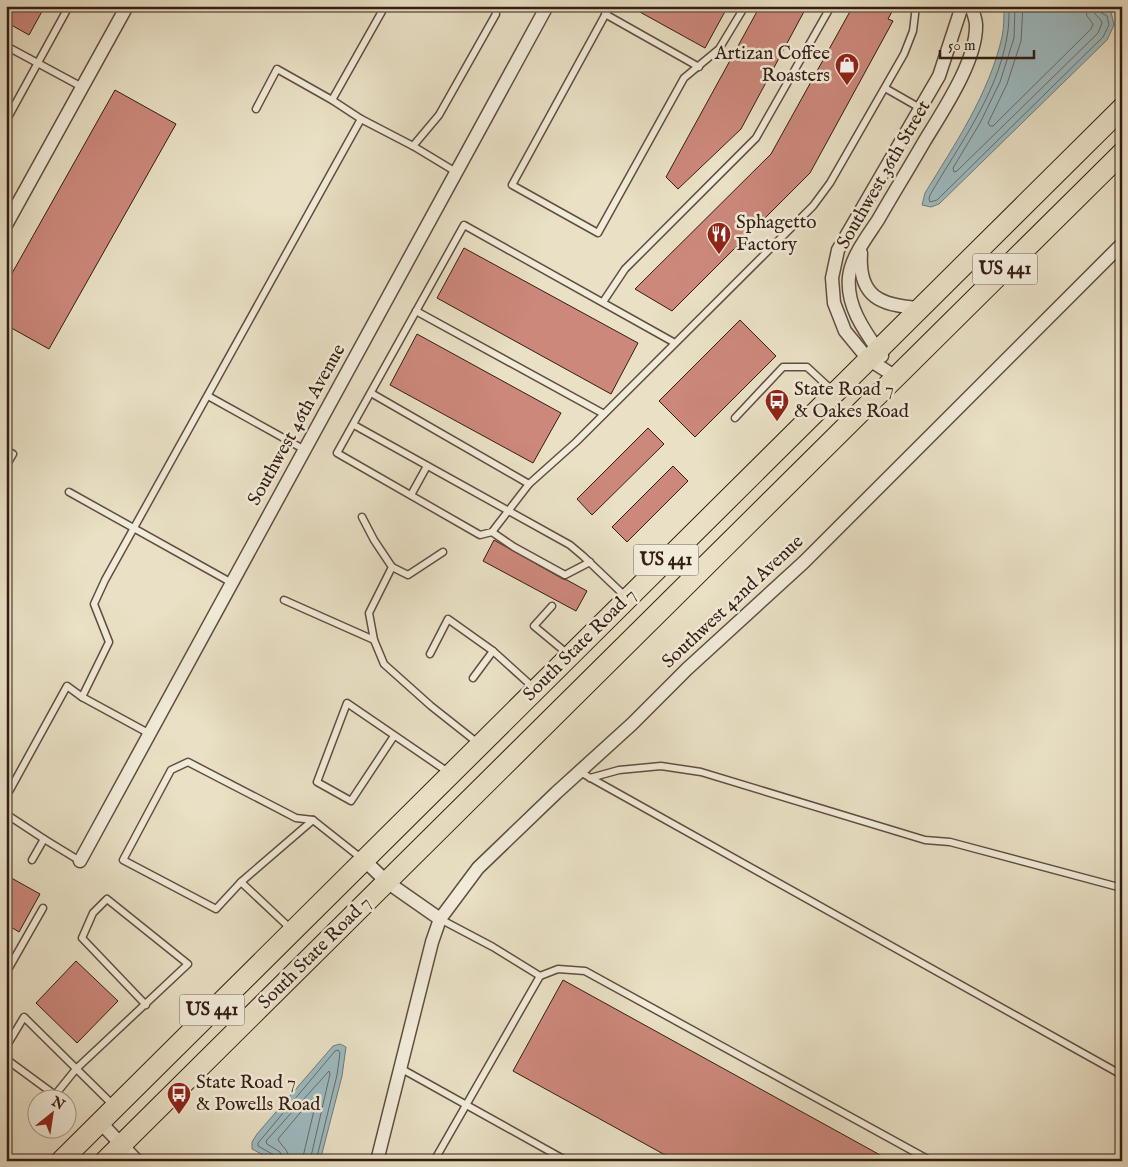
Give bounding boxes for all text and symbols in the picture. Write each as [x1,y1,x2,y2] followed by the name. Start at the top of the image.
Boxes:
[940,28,1034,60] scale bar
[948,36,976,55] text: 50 m
[714,42,830,88] place label: Artizan Coffee Roasters
[834,52,860,86] shop icon: Artizan Coffee Roasters
[832,96,937,254] street label: Southwest 36th Street
[736,211,817,257] place label: Sphagetto Factory
[706,221,732,255] restaurant icon: Sphagetto Factory
[972,253,1038,284] road number: US 441
[243,340,351,510] street label: Southwest 46th Avenue
[794,378,910,424] place label: State Road 7 & Oakes Road
[764,388,790,422] bus stop icon: State Road 7 & Oakes Road
[657,530,809,674] street label: Southwest 42nd Avenue
[634,544,698,576] road number: US 441
[518,583,642,707] street label: South State Road 7
[253,891,377,1015] street label: South State Road 7
[180,994,244,1026] road number: US 441
[196,1071,321,1117] place label: State Road 7 & Powells Road
[166,1081,192,1115] bus stop icon: State Road 7 & Powells Road
[28,1090,78,1140] north arrow
[47,1092,68,1114] text: N

